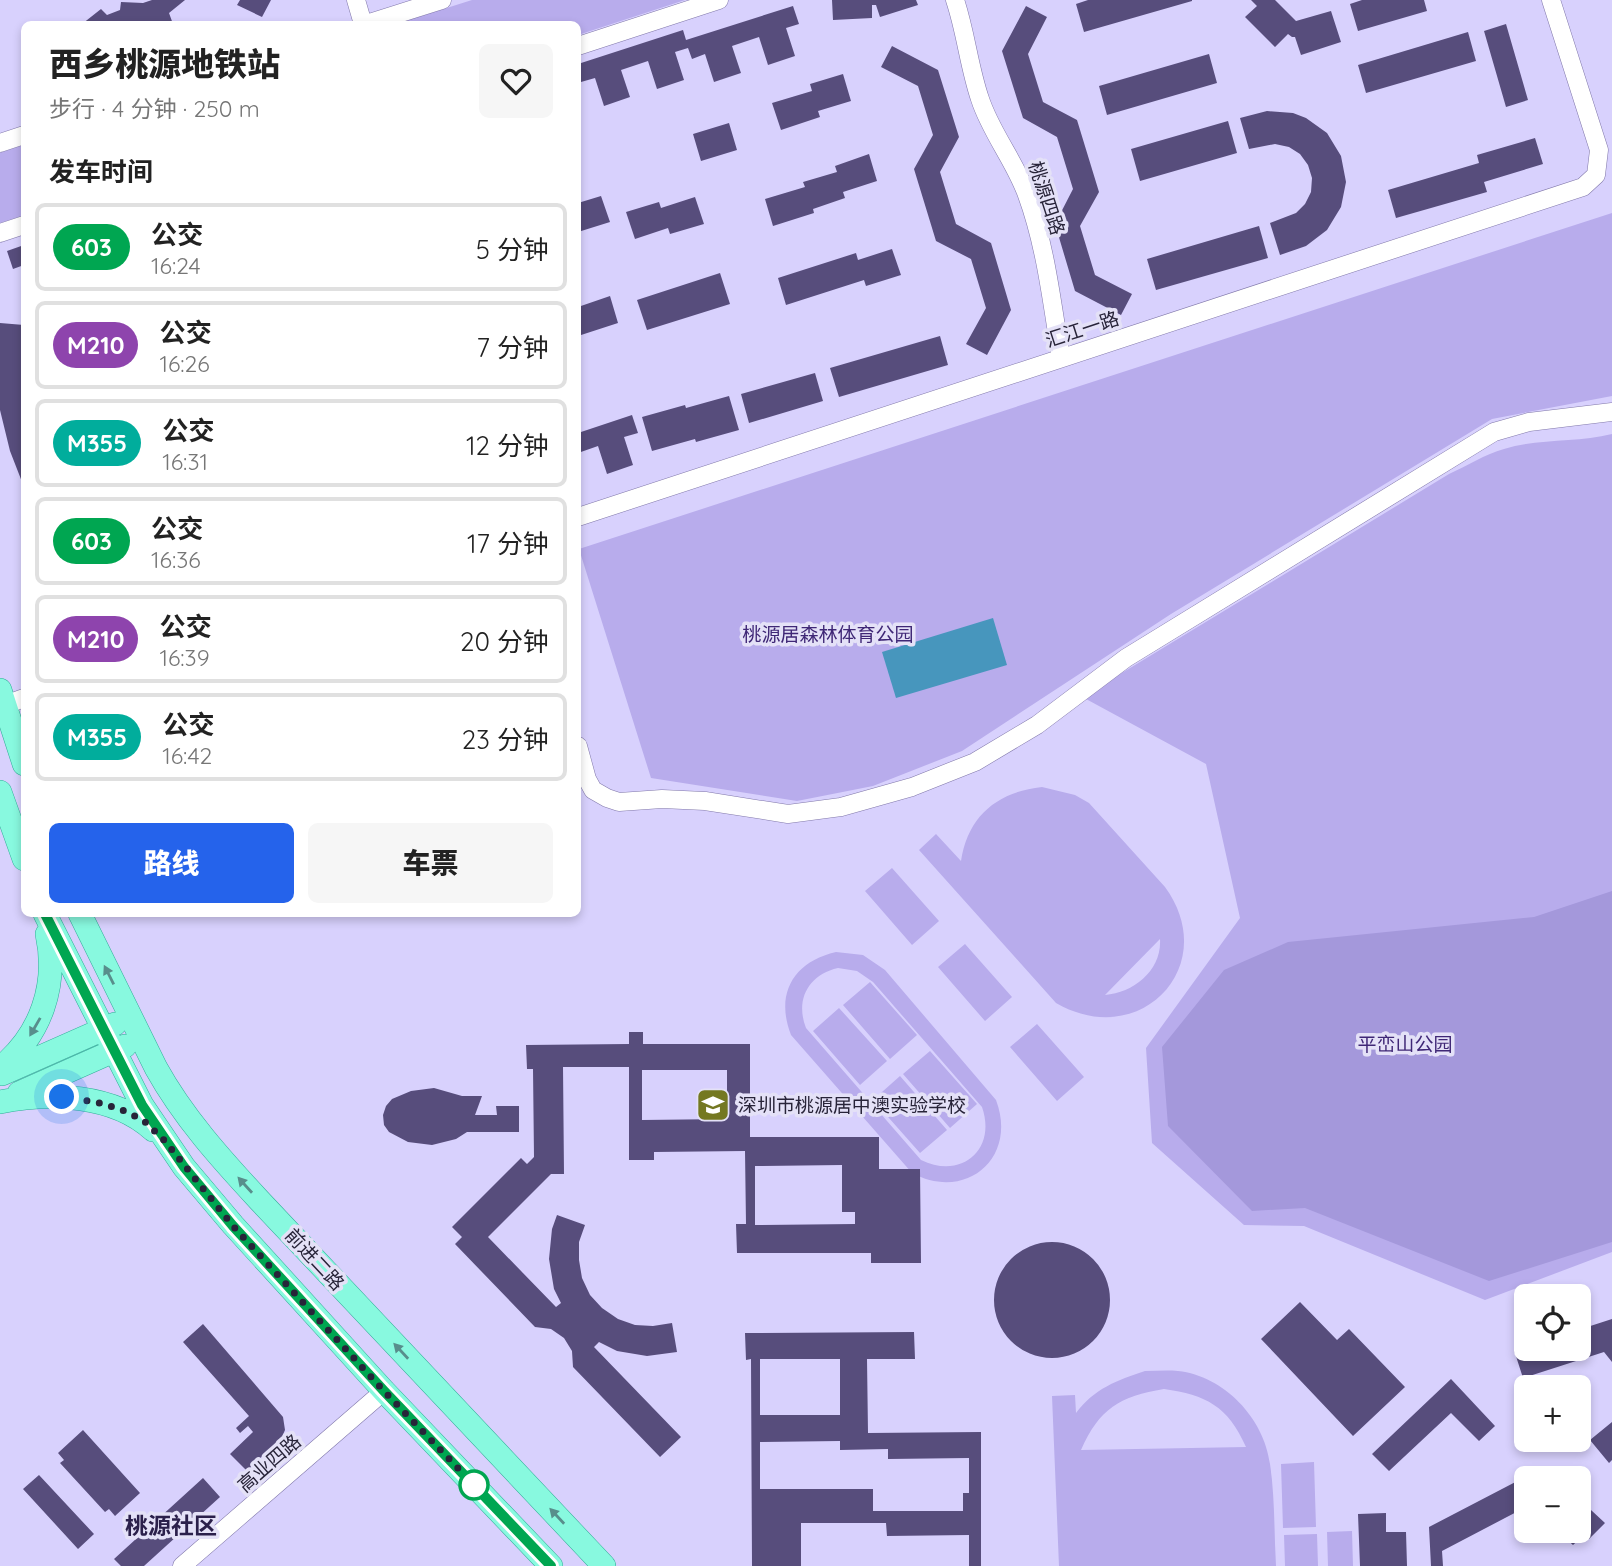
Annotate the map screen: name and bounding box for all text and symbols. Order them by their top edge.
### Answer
text: 西乡桃源地铁站 [49,43,280,84]
button: heart [479,44,553,118]
text: 步行 · 4 分钟 · 250 m [49,94,260,123]
text: 发车时间 [49,155,153,188]
street label: 桃源四路 [1024,158,1070,238]
text: 公交 [151,218,203,251]
text: 603 [71,232,112,262]
text: 5 分钟 [476,233,549,266]
text: 16:24 [151,251,201,280]
street label: 汇江一路 [1042,306,1122,352]
text: 公交 [159,316,211,349]
text: M210 [67,330,124,360]
text: 7 分钟 [477,331,549,364]
text: 16:26 [159,349,210,378]
text: 公交 [162,414,214,447]
text: M355 [67,428,127,458]
text: 12 分钟 [466,429,549,462]
text: 16:31 [162,447,208,476]
text: 公交 [151,512,203,545]
text: 603 [71,526,112,556]
text: 17 分钟 [467,527,549,560]
text: 16:36 [151,545,201,574]
text: 公交 [159,610,211,643]
park label: 桃源居森林体育公园 [742,622,914,646]
text: M210 [67,624,124,654]
text: 20 分钟 [460,625,549,658]
text: 16:39 [159,643,209,672]
text: 公交 [162,708,214,741]
text: M355 [67,722,127,752]
text: 23 分钟 [462,723,549,756]
text: 16:42 [162,741,212,770]
button: 路线 [49,823,294,903]
button: 车票 [308,823,553,903]
one-way arrow [104,965,115,985]
one-way arrow [29,1018,41,1037]
park label: 平峦山公园 [1357,1032,1453,1056]
your location [44,1079,79,1114]
school or university icon: 深圳市桃源居中澳实验学校 [694,1086,732,1124]
place label: 深圳市桃源居中澳实验学校 [738,1093,966,1117]
one-way arrow [238,1177,254,1194]
street label: 前进二路 [280,1223,350,1295]
map controls [1514,1284,1591,1543]
button: locate [1514,1284,1591,1361]
one-way arrow [394,1343,410,1360]
button: + [1514,1375,1591,1452]
street label: 高业四路 [232,1429,306,1497]
button: − [1514,1466,1591,1543]
unlabelled marker [459,1470,489,1500]
one-way arrow [550,1508,566,1525]
district label: 桃源社区 [125,1511,217,1540]

